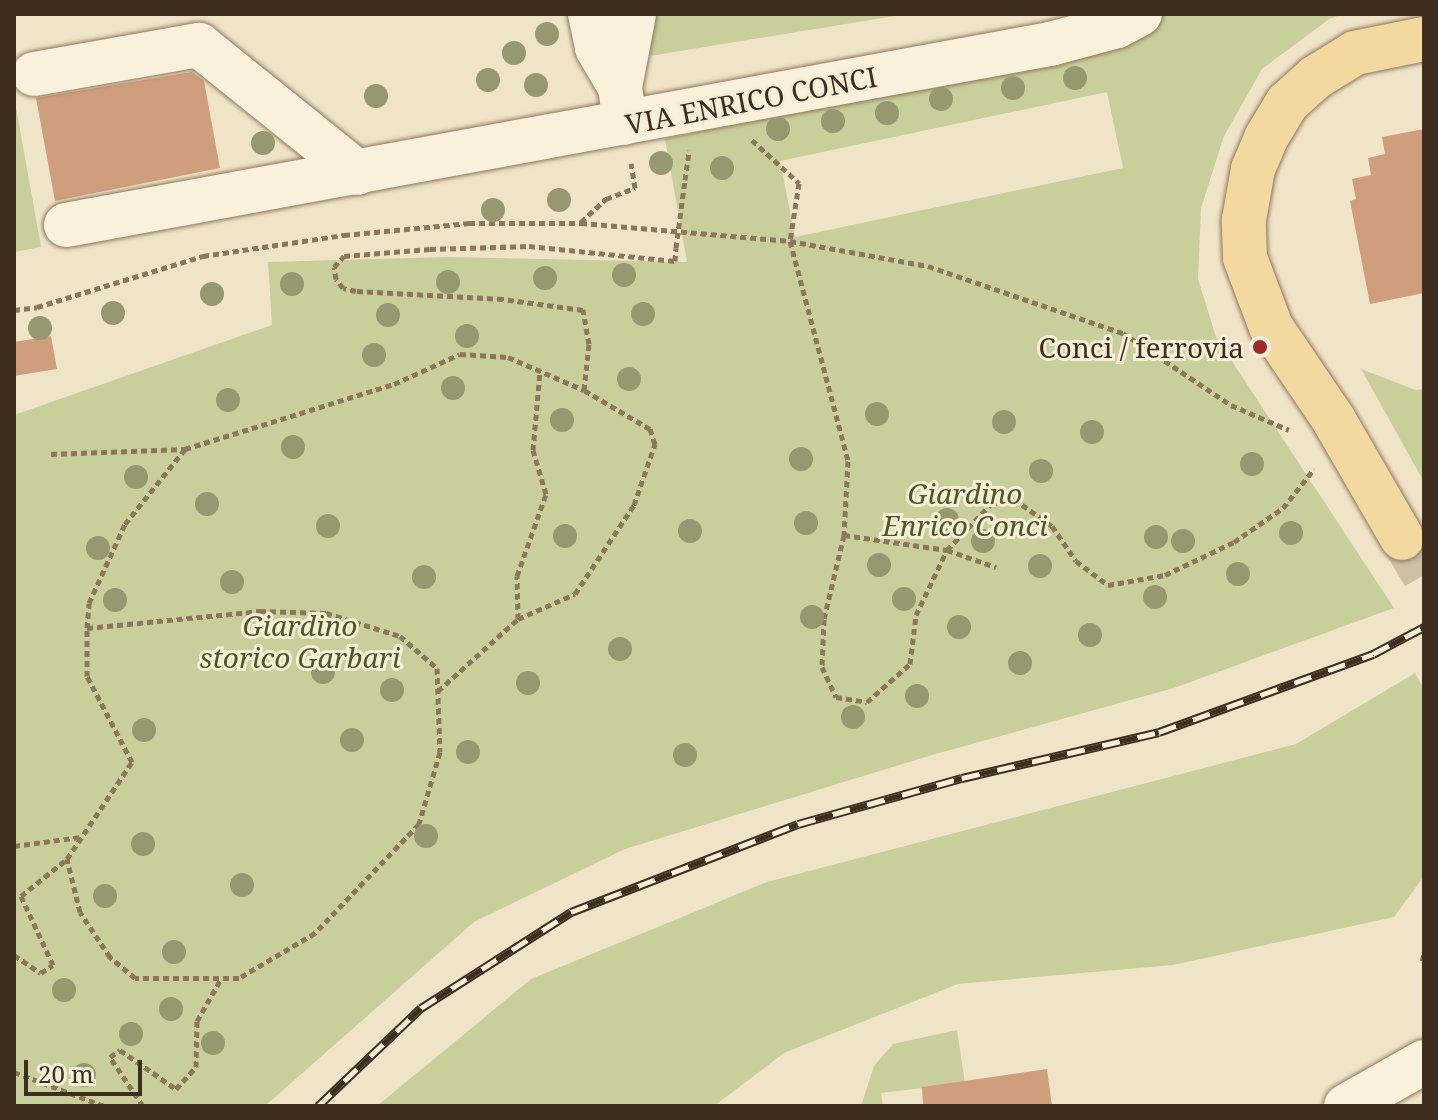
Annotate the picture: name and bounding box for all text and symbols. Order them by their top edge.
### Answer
street label: VIA ENRICO CONCI [622,59,880,141]
place label: Conci / ferrovia [1038,330,1244,364]
marker: Conci / ferrovia [1251,338,1269,356]
park label: Giardino Enrico Conci [882,476,1048,542]
park label: Giardino storico Garbari [200,608,400,674]
scale bar [28,1044,146,1094]
text: 20 m [38,1057,94,1090]

